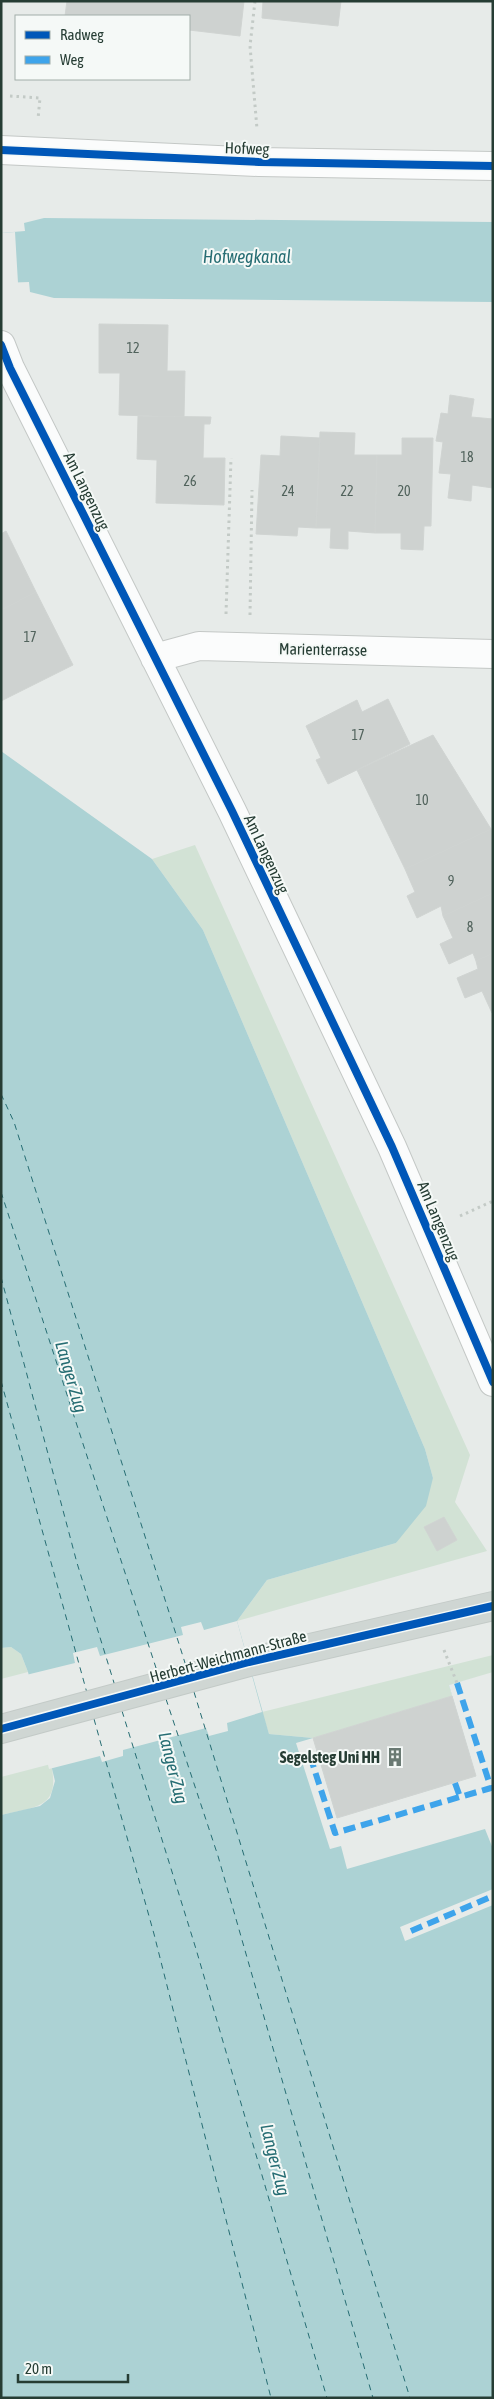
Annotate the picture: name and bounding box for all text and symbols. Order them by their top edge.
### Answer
legend [15,15,190,80]
text: Radweg [60,26,104,43]
text: Weg [60,51,84,68]
street label: Hofweg [224,138,270,159]
water label: Hofwegkanal [203,246,291,267]
house number: 12 [126,340,140,356]
street label: Am Langenzug [59,449,114,534]
house number: 18 [460,449,474,465]
house number: 26 [183,473,197,489]
house number: 24 [281,483,295,499]
house number: 22 [340,483,354,499]
house number: 20 [397,483,411,499]
house number: 17 [23,629,37,645]
street label: Marienterrasse [279,639,367,659]
house number: 17 [351,727,365,743]
house number: 10 [415,792,429,808]
street label: Am Langenzug [240,812,293,897]
house number: 9 [448,873,454,889]
house number: 8 [467,919,474,935]
street label: Am Langenzug [413,1178,464,1264]
water label: Langer Zug [51,1339,92,1415]
street label: Herbert-Weichmann-Straße [148,1626,308,1686]
water label: Langer Zug [154,1730,193,1806]
building icon: Segelsteg Uni HH [384,1746,406,1768]
place label: Segelsteg Uni HH [280,1748,380,1766]
water label: Langer Zug [256,2122,295,2198]
scale bar [18,2352,128,2384]
text: 20 m [25,2360,52,2377]

